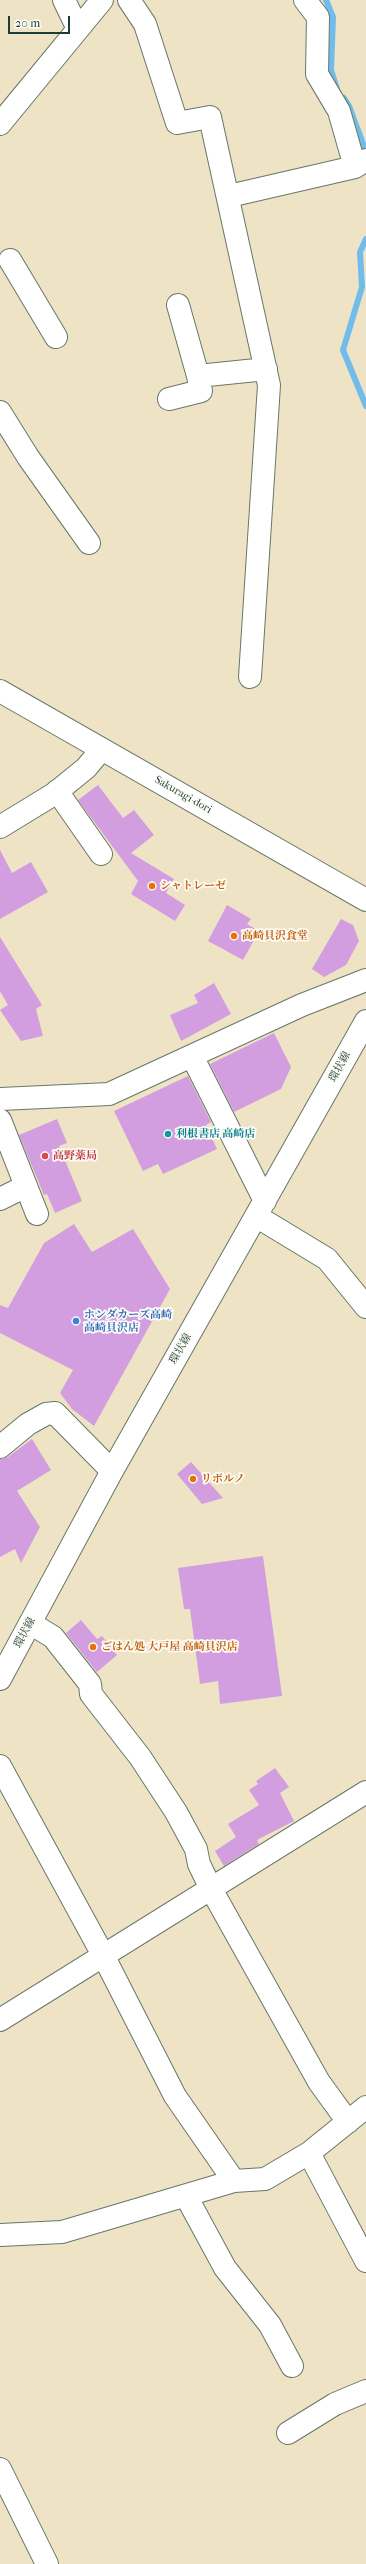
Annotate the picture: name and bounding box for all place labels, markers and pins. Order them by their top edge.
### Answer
place label: シャトレーゼ [160,879,226,893]
marker: シャトレーゼ [147,881,157,891]
place label: 高崎貝沢食堂 [242,929,308,943]
marker: 高崎貝沢食堂 [229,931,239,941]
place label: 利根書店 高崎店 [176,1127,255,1141]
marker: 利根書店 高崎店 [163,1129,173,1139]
place label: 高野薬局 [53,1149,97,1163]
marker: 高野薬局 [40,1151,50,1161]
place label: ホンダカーズ高崎 高崎貝沢店 [84,1308,172,1334]
marker: ホンダカーズ高崎 高崎貝沢店 [71,1316,81,1326]
place label: リボルノ [201,1472,245,1486]
marker: リボルノ [188,1474,198,1484]
place label: ごはん処 大戸屋 高崎貝沢店 [101,1640,238,1654]
marker: ごはん処 大戸屋 高崎貝沢店 [88,1642,98,1652]

